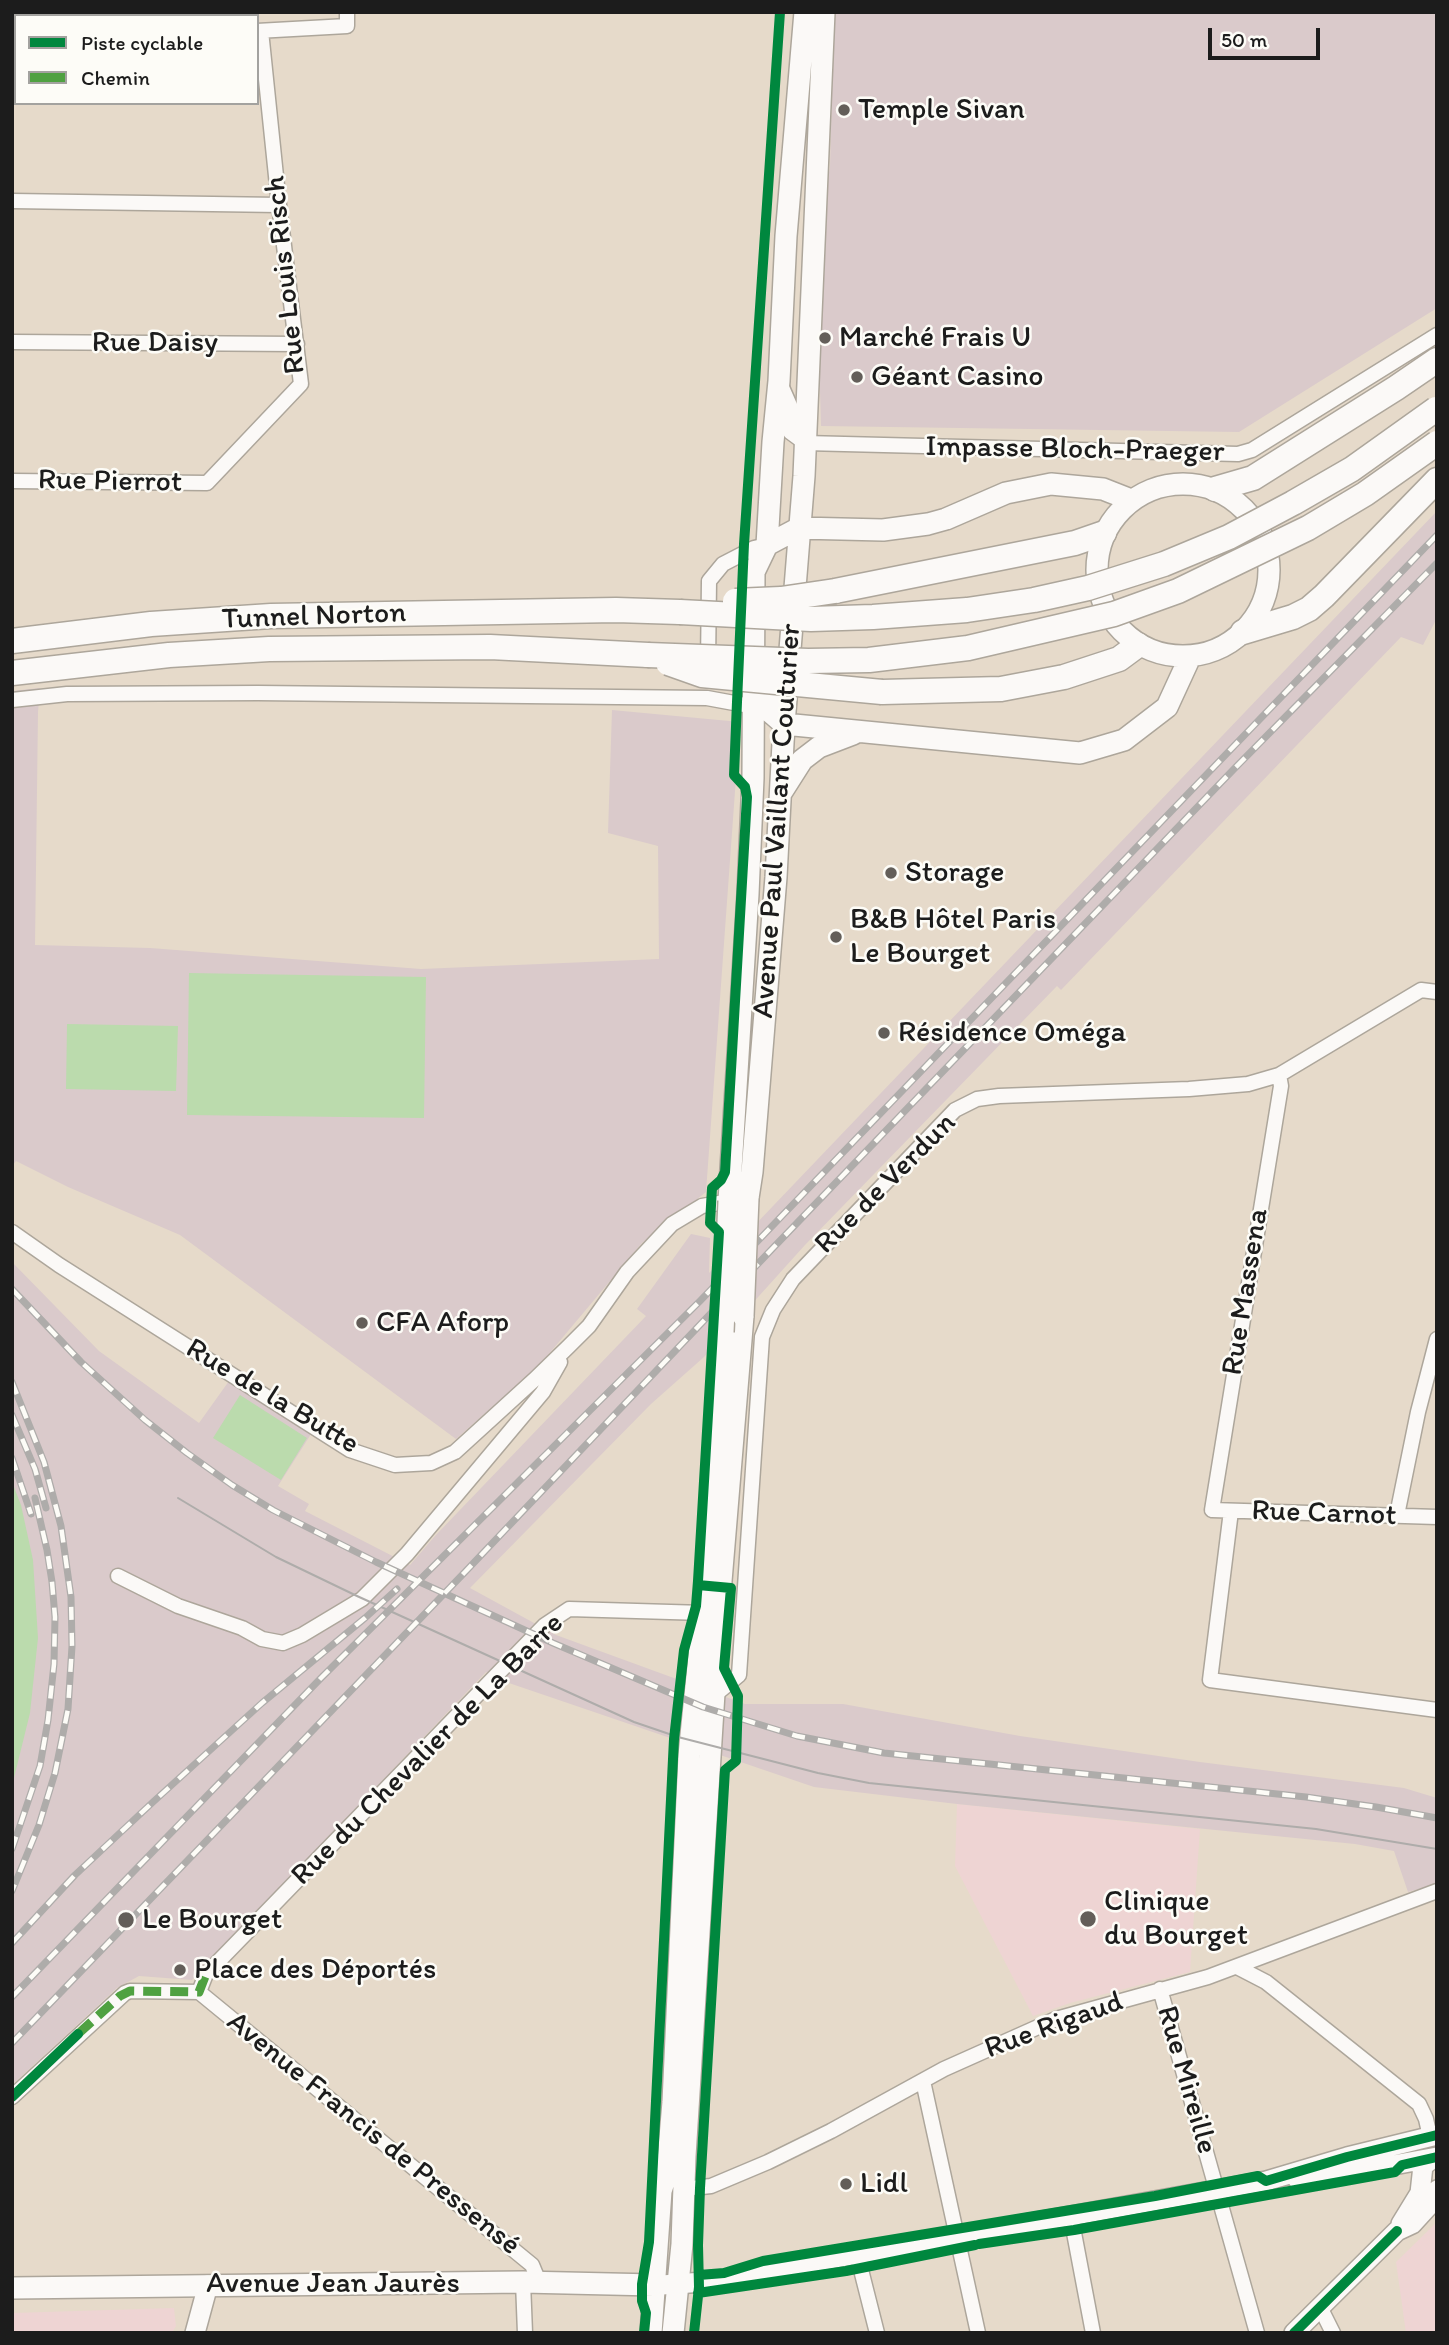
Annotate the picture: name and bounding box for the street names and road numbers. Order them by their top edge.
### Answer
street label: Rue Louis Risch [258,174,314,376]
street label: Rue Daisy [92,325,218,361]
street label: Impasse Bloch-Praeger [925,429,1225,471]
street label: Rue Pierrot [37,463,183,501]
street label: Tunnel Norton [221,596,407,638]
street label: Avenue Paul Vaillant Couturier [746,622,810,1020]
street label: Rue de Verdun [808,1106,964,1262]
street label: Rue Massena [1215,1206,1277,1378]
street label: Rue de la Butte [179,1331,365,1463]
street label: Rue Carnot [1251,1493,1397,1535]
street label: Rue du Chevalier de La Barre [284,1606,572,1894]
street label: Rue Rigaud [980,1984,1128,2068]
street label: Rue Mireille [1148,2002,1224,2158]
street label: Avenue Francis de Pressensé [219,2004,527,2264]
street label: Avenue Jean Jaurès [206,2266,460,2302]

